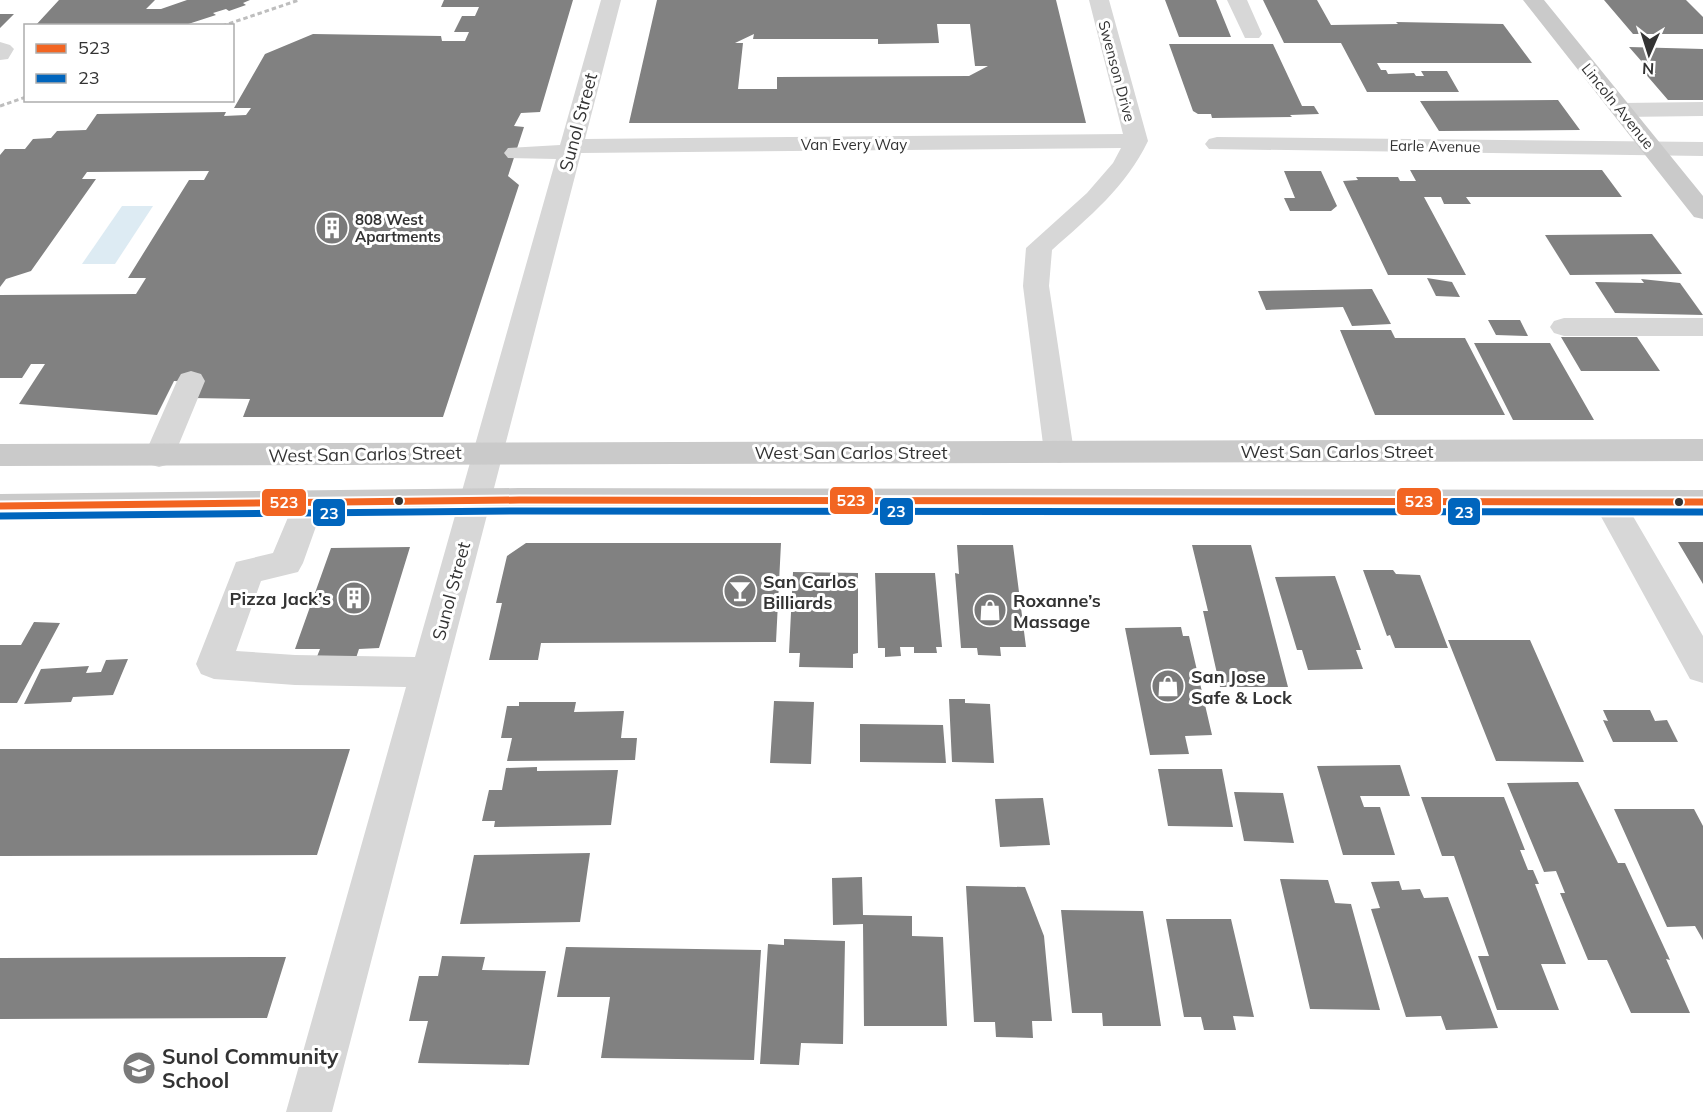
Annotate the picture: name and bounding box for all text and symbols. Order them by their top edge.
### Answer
street label: Swenson Drive [1094,18,1140,124]
legend [24,24,234,102]
north arrow [1619,24,1679,84]
text: 523 [78,36,110,59]
street label: Lincoln Avenue [1578,59,1658,153]
text: N [1642,59,1655,79]
text: 23 [78,66,100,89]
street label: Sunol Street [554,70,602,174]
street label: Van Every Way [801,135,907,154]
street label: Earle Avenue [1389,136,1481,156]
building icon: 808 West Apartments [314,210,350,246]
place label: 808 West Apartments [355,210,441,246]
street label: West San Carlos Street [1240,440,1434,463]
street label: West San Carlos Street [268,441,462,467]
street label: West San Carlos Street [754,441,948,464]
line badge: 523 [829,486,874,515]
line badge: 523 [1396,487,1442,516]
line badge: 523 [261,488,307,517]
text: 523 [837,490,865,510]
text: 523 [1405,491,1433,511]
text: 523 [270,492,298,512]
unlabelled marker [393,495,405,507]
unlabelled marker [1673,496,1685,508]
line badge: 23 [879,497,914,526]
line badge: 23 [1447,497,1481,526]
line badge: 23 [312,498,346,527]
text: 23 [886,501,906,521]
text: 23 [1454,502,1474,522]
text: 23 [319,503,339,523]
street label: Sunol Street [427,539,475,643]
place label: San Carlos Billiards [763,570,856,614]
bar icon: San Carlos Billiards [722,573,758,609]
building icon: Pizza Jack’s [336,580,372,616]
place label: Pizza Jack’s [230,587,331,610]
place label: Roxanne’s Massage [1013,589,1101,633]
shop icon: Roxanne’s Massage [972,592,1008,628]
place label: San Jose Safe & Lock [1191,665,1293,709]
shop icon: San Jose Safe & Lock [1150,668,1186,704]
place label: Sunol Community School [162,1043,339,1093]
school or university icon: Sunol Community School [121,1050,157,1086]

